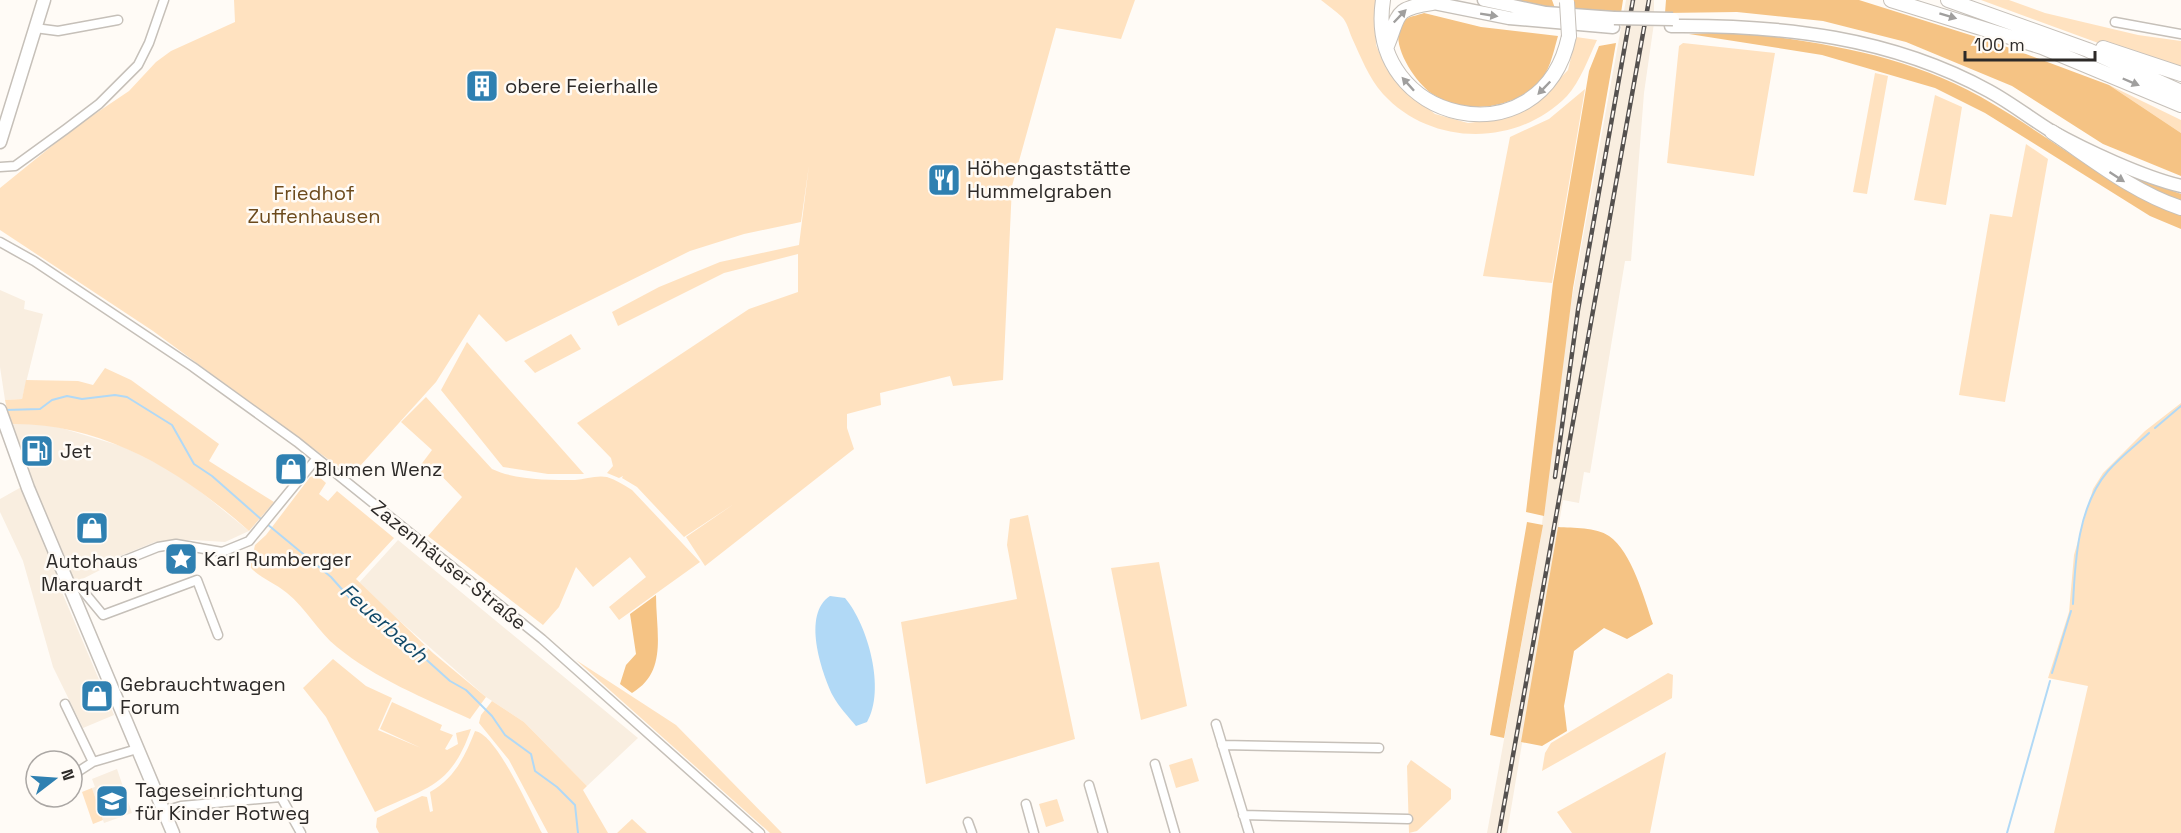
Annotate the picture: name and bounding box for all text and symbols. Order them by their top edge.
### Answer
one-way arrow [1393,9,1407,24]
one-way arrow [1480,10,1499,19]
one-way arrow [1939,12,1957,21]
scale bar [1965,24,2096,62]
text: 100 m [1974,33,2025,56]
building icon: obere Feierhalle [464,68,500,104]
place label: obere Feierhalle [505,73,658,99]
one-way arrow [1402,77,1415,92]
one-way arrow [2122,78,2140,87]
one-way arrow [1537,80,1551,94]
place label: Höhengaststätte Hummelgraben [967,155,1131,204]
restaurant icon: Höhengaststätte Hummelgraben [926,162,962,198]
one-way arrow [2109,171,2125,183]
park label: Friedhof Zuffenhausen [248,180,380,229]
fuel station icon: Jet [19,433,55,469]
place label: Jet [60,438,92,464]
shop icon: Blumen Wenz [273,451,309,487]
place label: Blumen Wenz [314,456,442,482]
street label: Zazenhäuser Straße [366,494,532,636]
shop icon: Autohaus Marquardt [74,510,110,546]
place icon: Karl Rumberger [163,541,199,577]
place label: Karl Rumberger [204,546,351,572]
place label: Autohaus Marquardt [41,548,143,597]
water label: Feuerbach [335,577,435,669]
place label: Gebrauchtwagen Forum [120,671,286,720]
shop icon: Gebrauchtwagen Forum [79,678,115,714]
north arrow [24,749,84,809]
text: N [56,767,79,783]
place label: Tageseinrichtung für Kinder Rotweg [135,777,310,826]
school or university icon: Tageseinrichtung für Kinder Rotweg [94,783,130,819]

